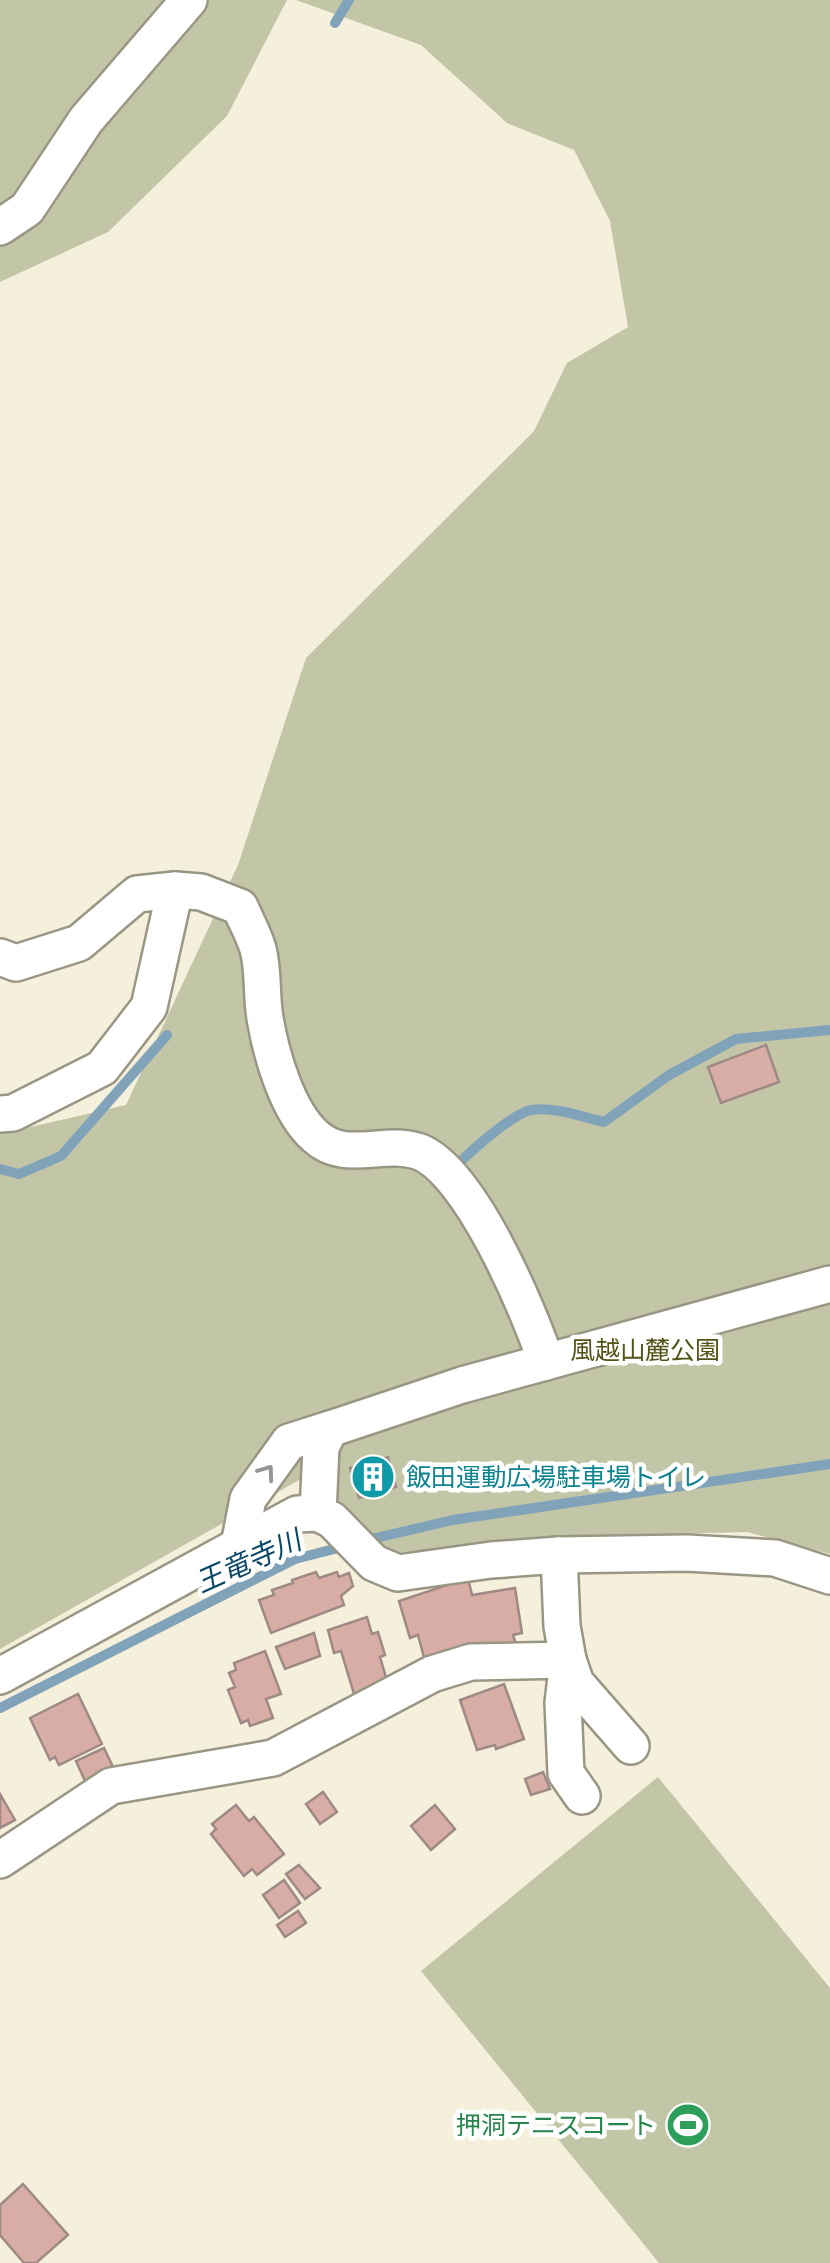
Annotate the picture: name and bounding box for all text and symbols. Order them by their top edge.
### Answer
park label: 風越山麓公園 [570,1335,720,1365]
building icon: 飯田運動広場駐車場トイレ [350,1454,396,1500]
place label: 飯田運動広場駐車場トイレ [406,1462,706,1492]
one-way arrow [255,1465,273,1484]
water label: 王竜寺川 [190,1521,309,1599]
sports icon: 押洞テニスコート [665,2102,711,2148]
place label: 押洞テニスコート [456,2110,656,2140]

